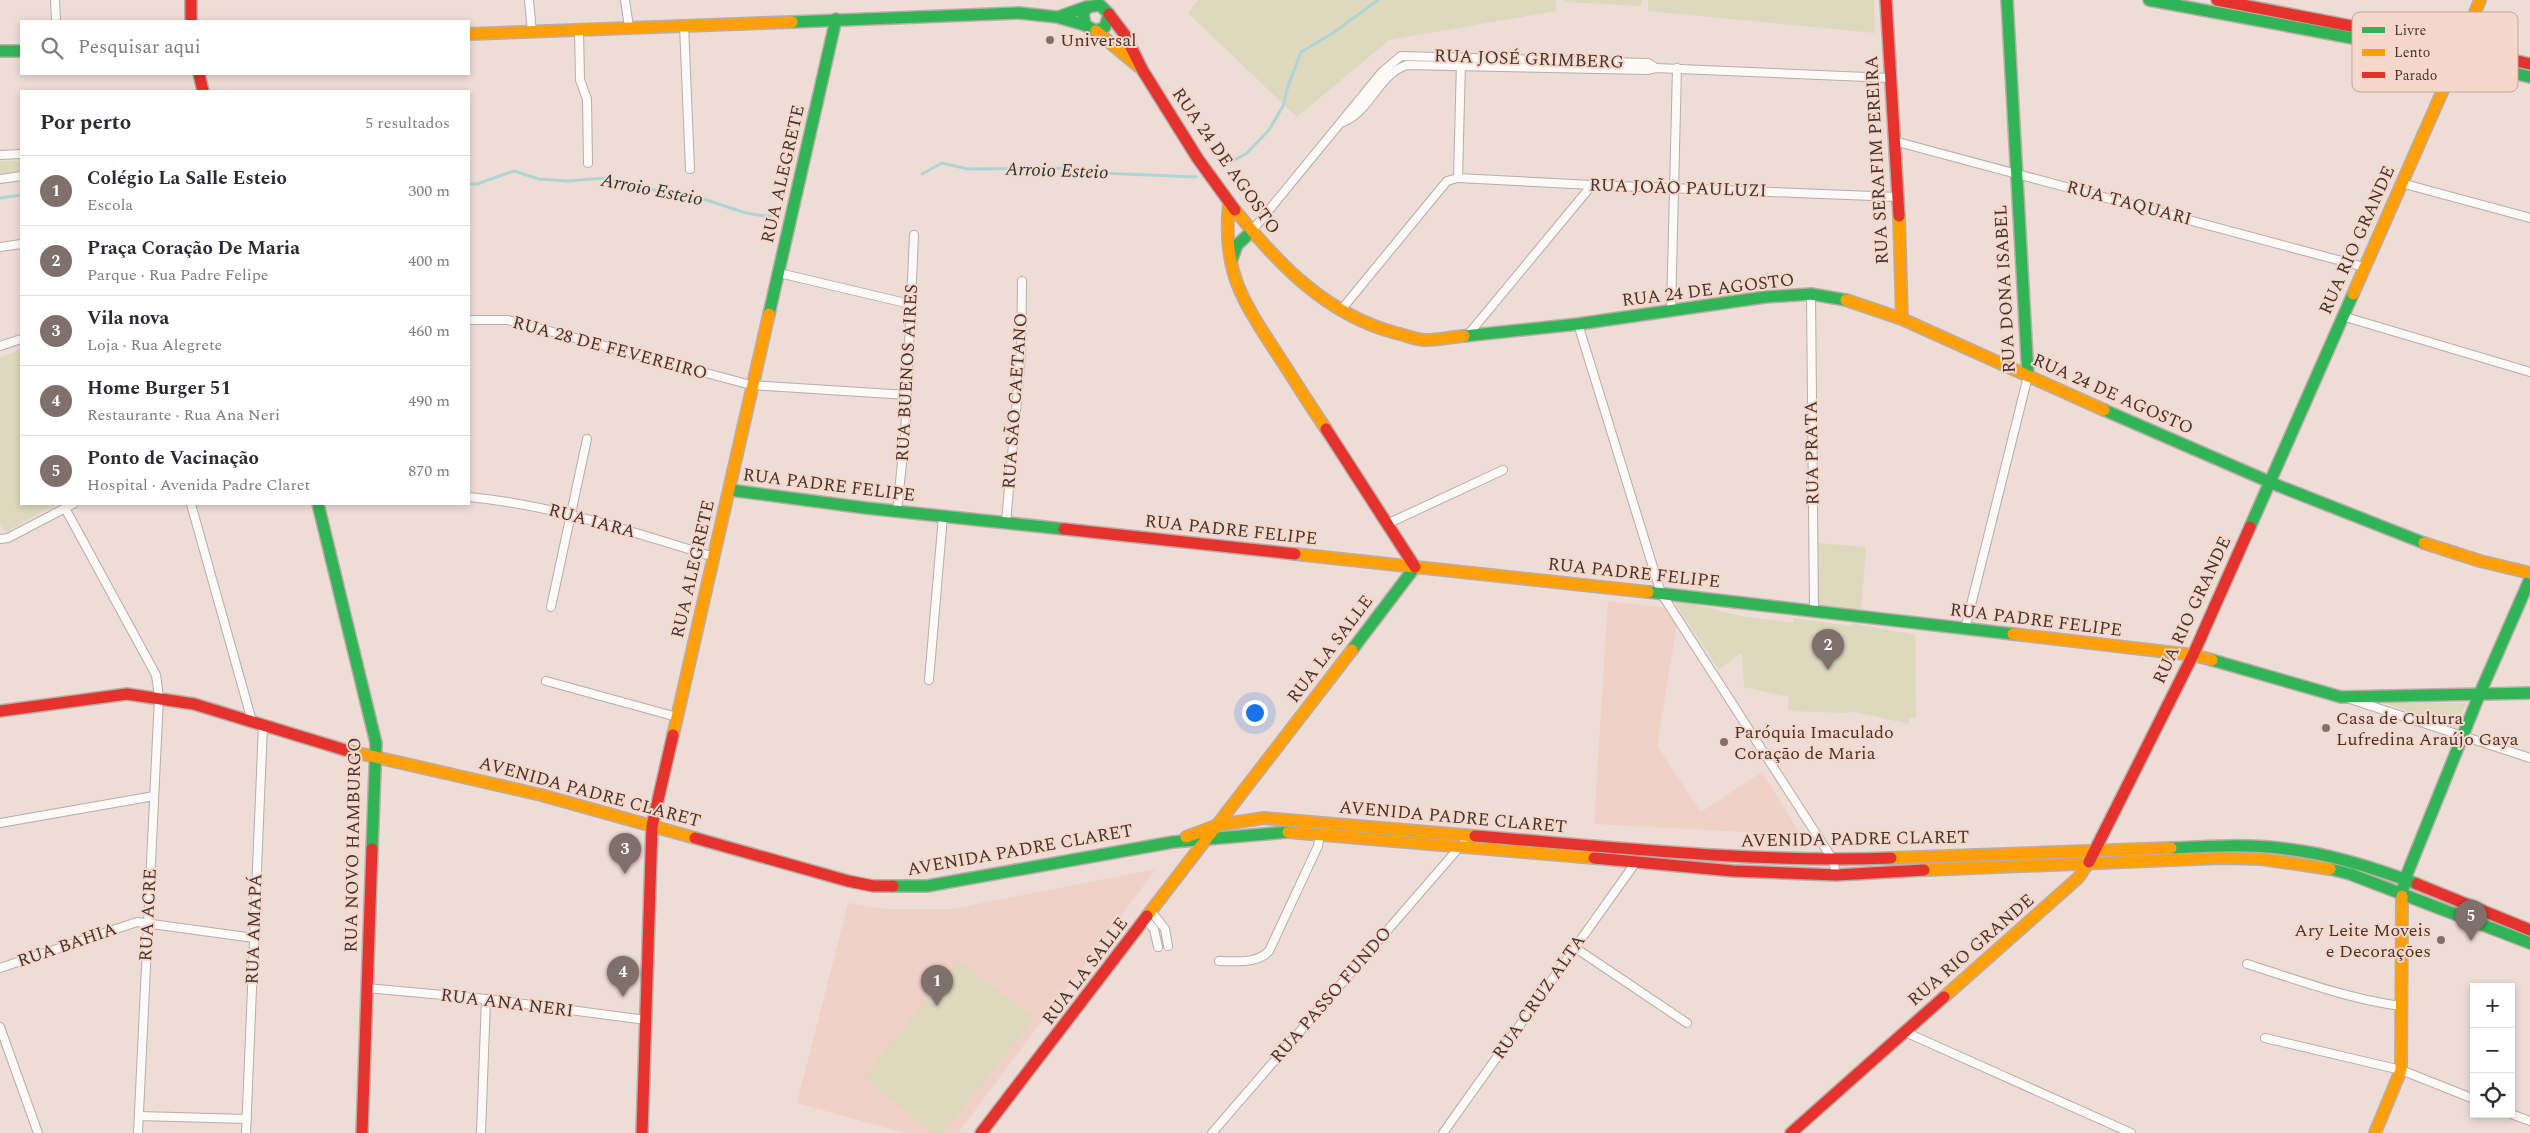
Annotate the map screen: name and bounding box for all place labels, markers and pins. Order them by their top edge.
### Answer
place label: Universal [1060,27,1137,54]
marker: Universal [1044,34,1056,46]
pin: 2 [1812,629,1844,670]
place label: Casa de Cultura Lufredina Araújo Gaya [2336,705,2519,753]
place label: Paróquia Imaculado Coração de Maria [1734,719,1894,767]
marker: Casa de Cultura Lufredina Araújo Gaya [2320,722,2332,734]
marker: Paróquia Imaculado Coração de Maria [1718,736,1730,748]
pin: 3 [609,833,641,874]
pin: 5 [2455,900,2487,941]
place label: Ary Leite Moveis e Decorações [2294,917,2431,965]
marker: Ary Leite Moveis e Decorações [2435,934,2447,946]
pin: 4 [607,956,639,997]
pin: 1 [921,965,953,1006]

